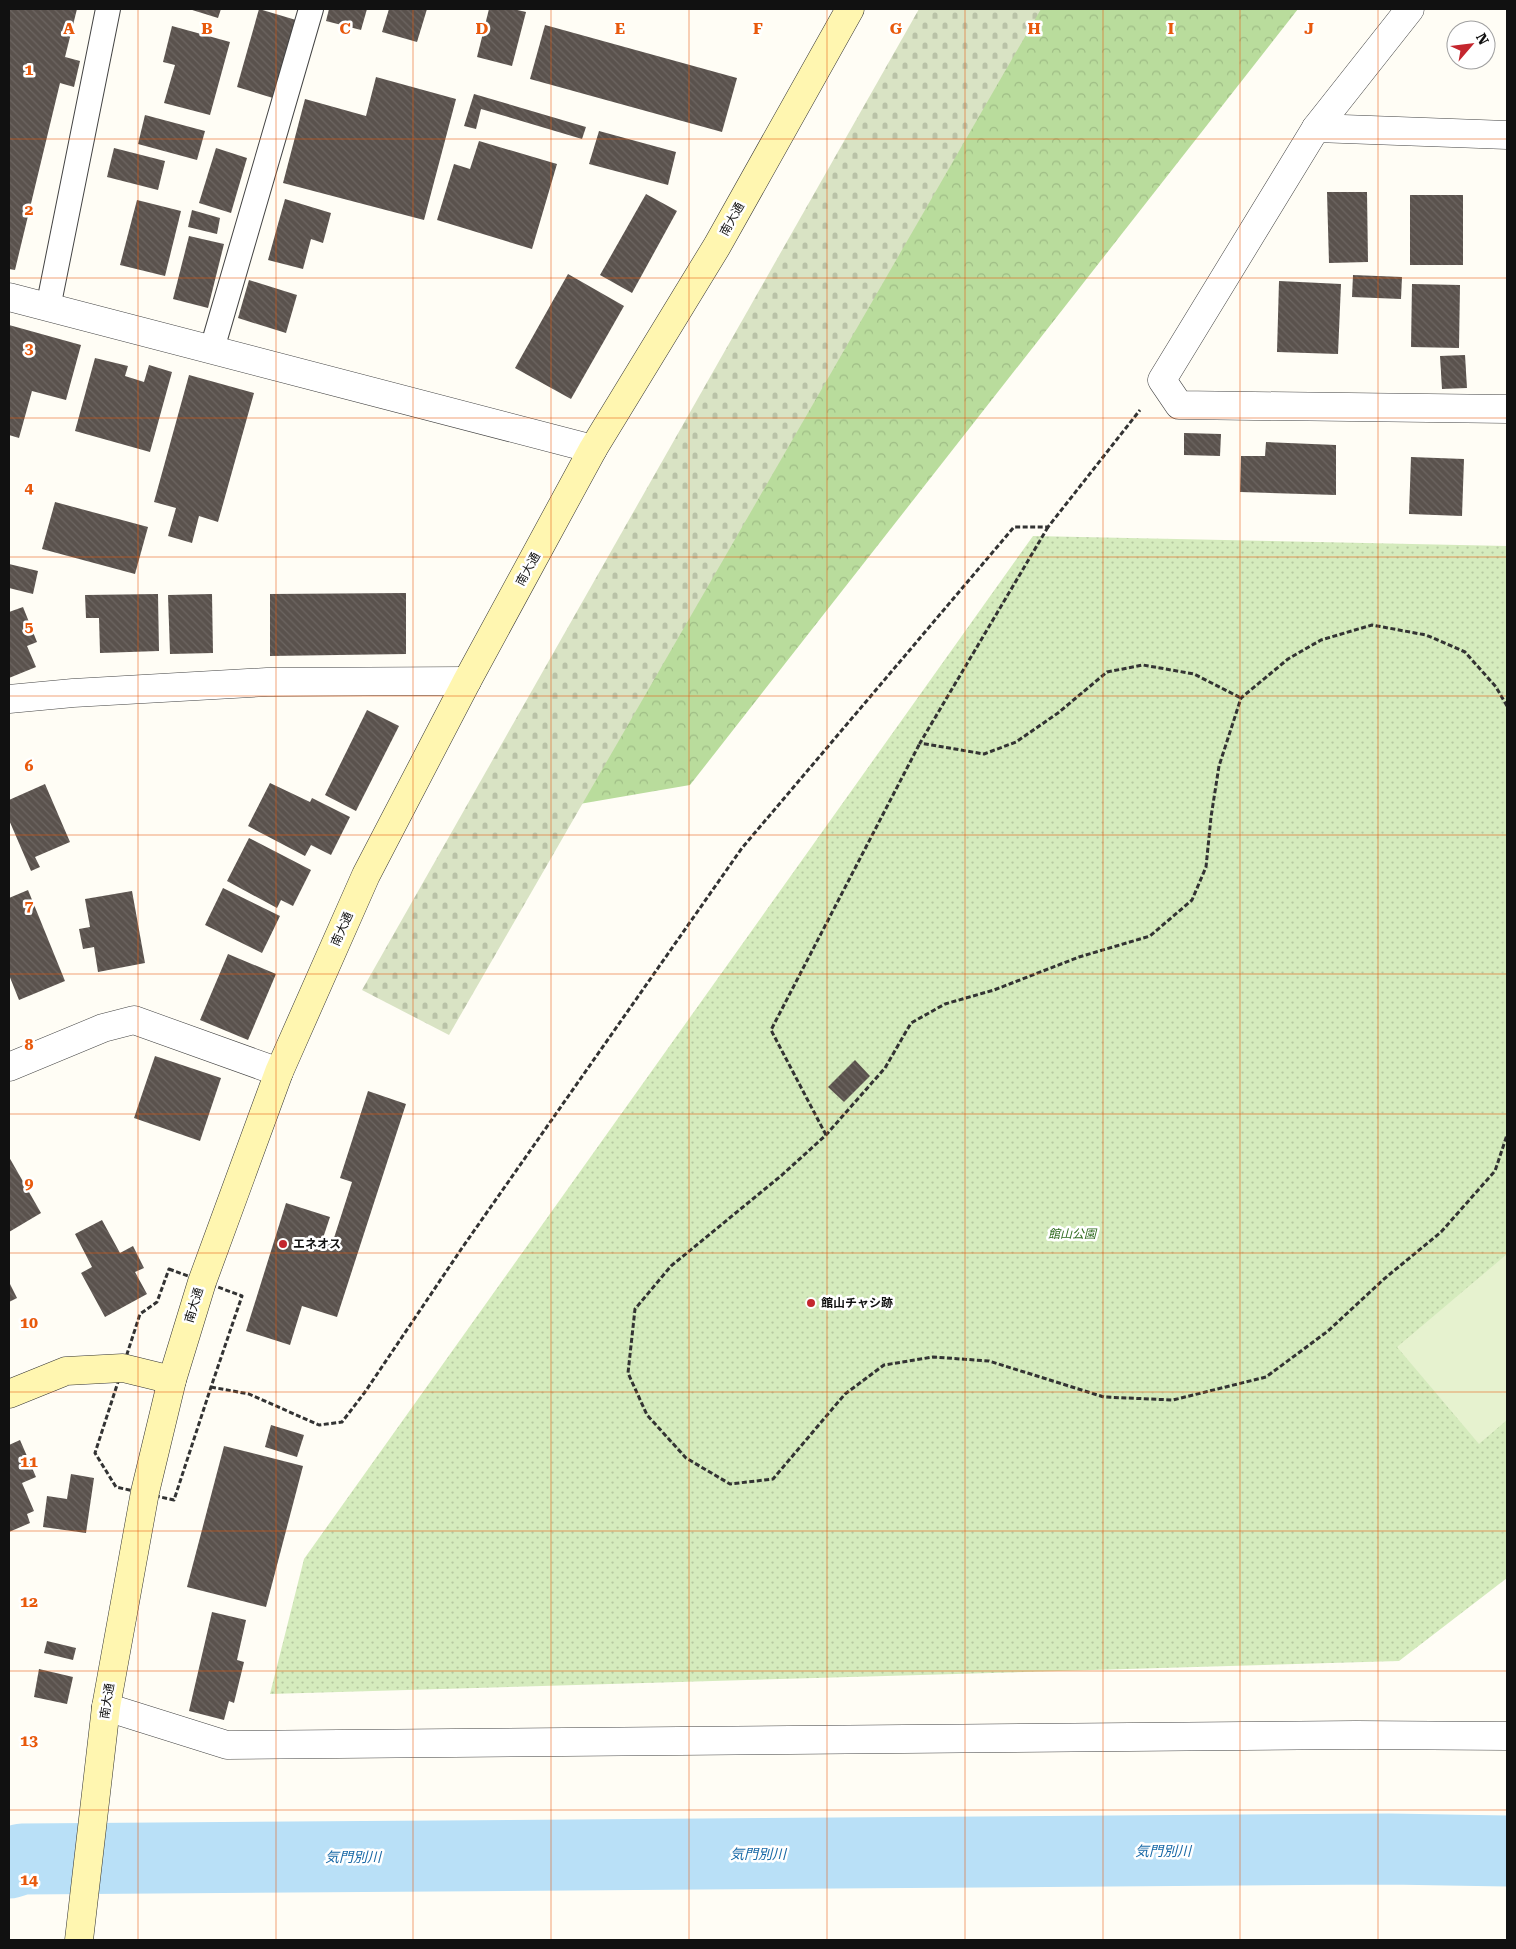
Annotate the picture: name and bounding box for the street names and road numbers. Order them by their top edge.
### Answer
street label: 南大通 [717,200,747,238]
street label: 南大通 [513,550,543,588]
street label: 南大通 [328,910,356,948]
street label: 南大通 [182,1286,206,1324]
street label: 南大通 [97,1682,117,1720]

